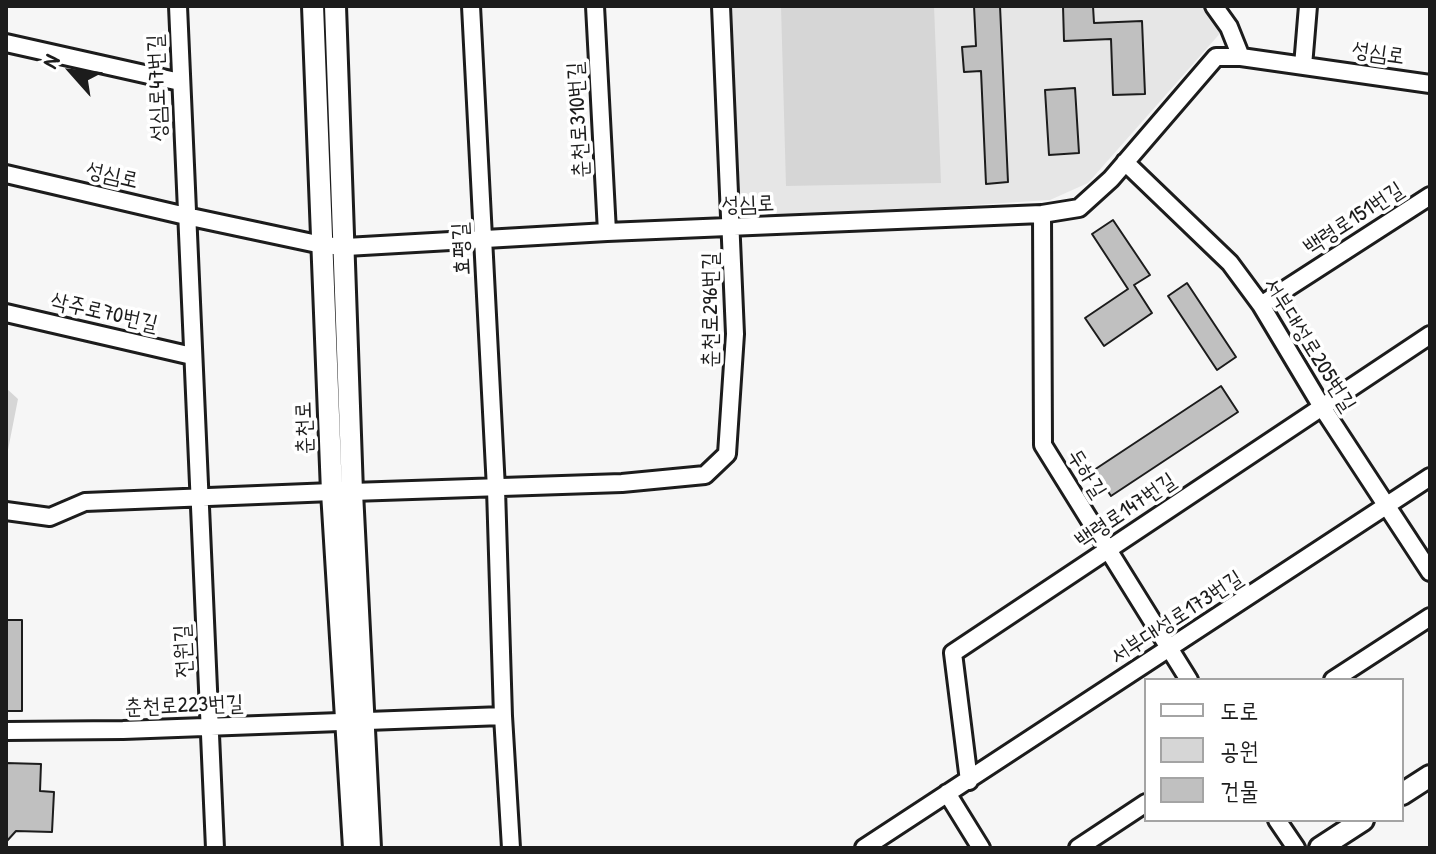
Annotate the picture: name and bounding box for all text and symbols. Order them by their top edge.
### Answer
north arrow [32,32,112,112]
street label: 성심로47번길 [143,34,173,142]
street label: 성심로 [1350,37,1406,71]
text: N [35,49,67,73]
street label: 춘천로310번길 [563,61,595,179]
street label: 성심로 [83,157,141,195]
street label: 백령로151번길 [1299,177,1409,261]
street label: 성심로 [721,191,775,219]
street label: 효평길 [447,222,477,276]
street label: 춘천로296번길 [698,252,724,368]
street label: 서부대성로205번길 [1257,273,1361,417]
street label: 삭주로70번길 [48,288,160,338]
street label: 춘천로 [291,401,319,455]
street label: 두하길 [1061,444,1111,504]
street label: 백령로147번길 [1071,468,1181,554]
street label: 서부대성로173번길 [1106,565,1248,671]
street label: 전원길 [169,624,199,678]
legend [1144,678,1404,822]
street label: 춘천로223번길 [124,691,244,721]
text: 도로 [1220,694,1259,726]
text: 공원 [1220,734,1259,766]
text: 건물 [1220,774,1259,806]

